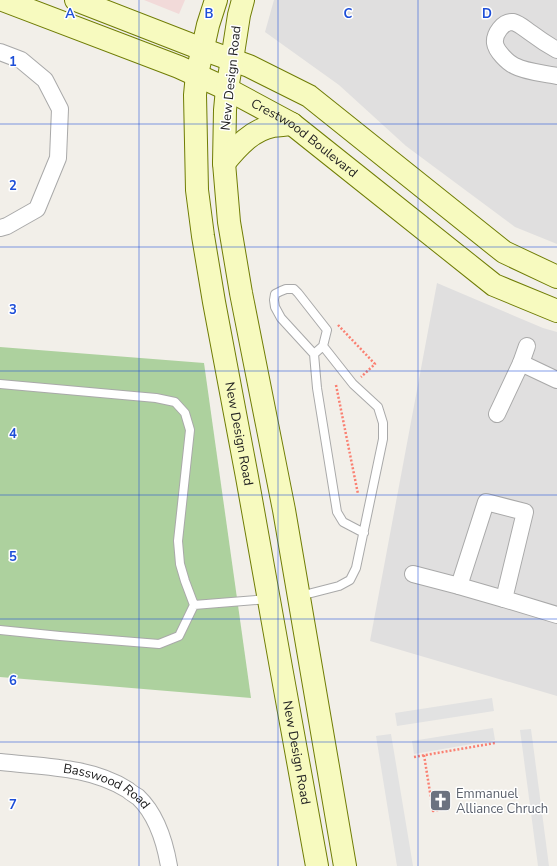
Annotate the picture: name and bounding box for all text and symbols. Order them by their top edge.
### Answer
text: A [65,5,75,23]
text: B [205,5,214,23]
text: C [344,5,353,23]
text: D [482,5,492,23]
street label: New Design Road [217,25,245,131]
text: 1 [9,53,17,71]
street label: Crestwood Boulevard [248,95,361,182]
text: 2 [9,177,17,195]
text: 3 [9,301,17,319]
street label: New Design Road [220,380,257,487]
text: 4 [9,425,17,443]
text: 5 [9,548,17,566]
text: 6 [9,672,17,690]
street label: New Design Road [278,699,315,806]
street label: Basswood Road [62,760,154,813]
place label: Emmanuel Alliance Chruch [456,785,548,818]
church icon: Emmanuel Alliance Chruch [427,788,453,814]
text: 7 [9,796,17,814]

